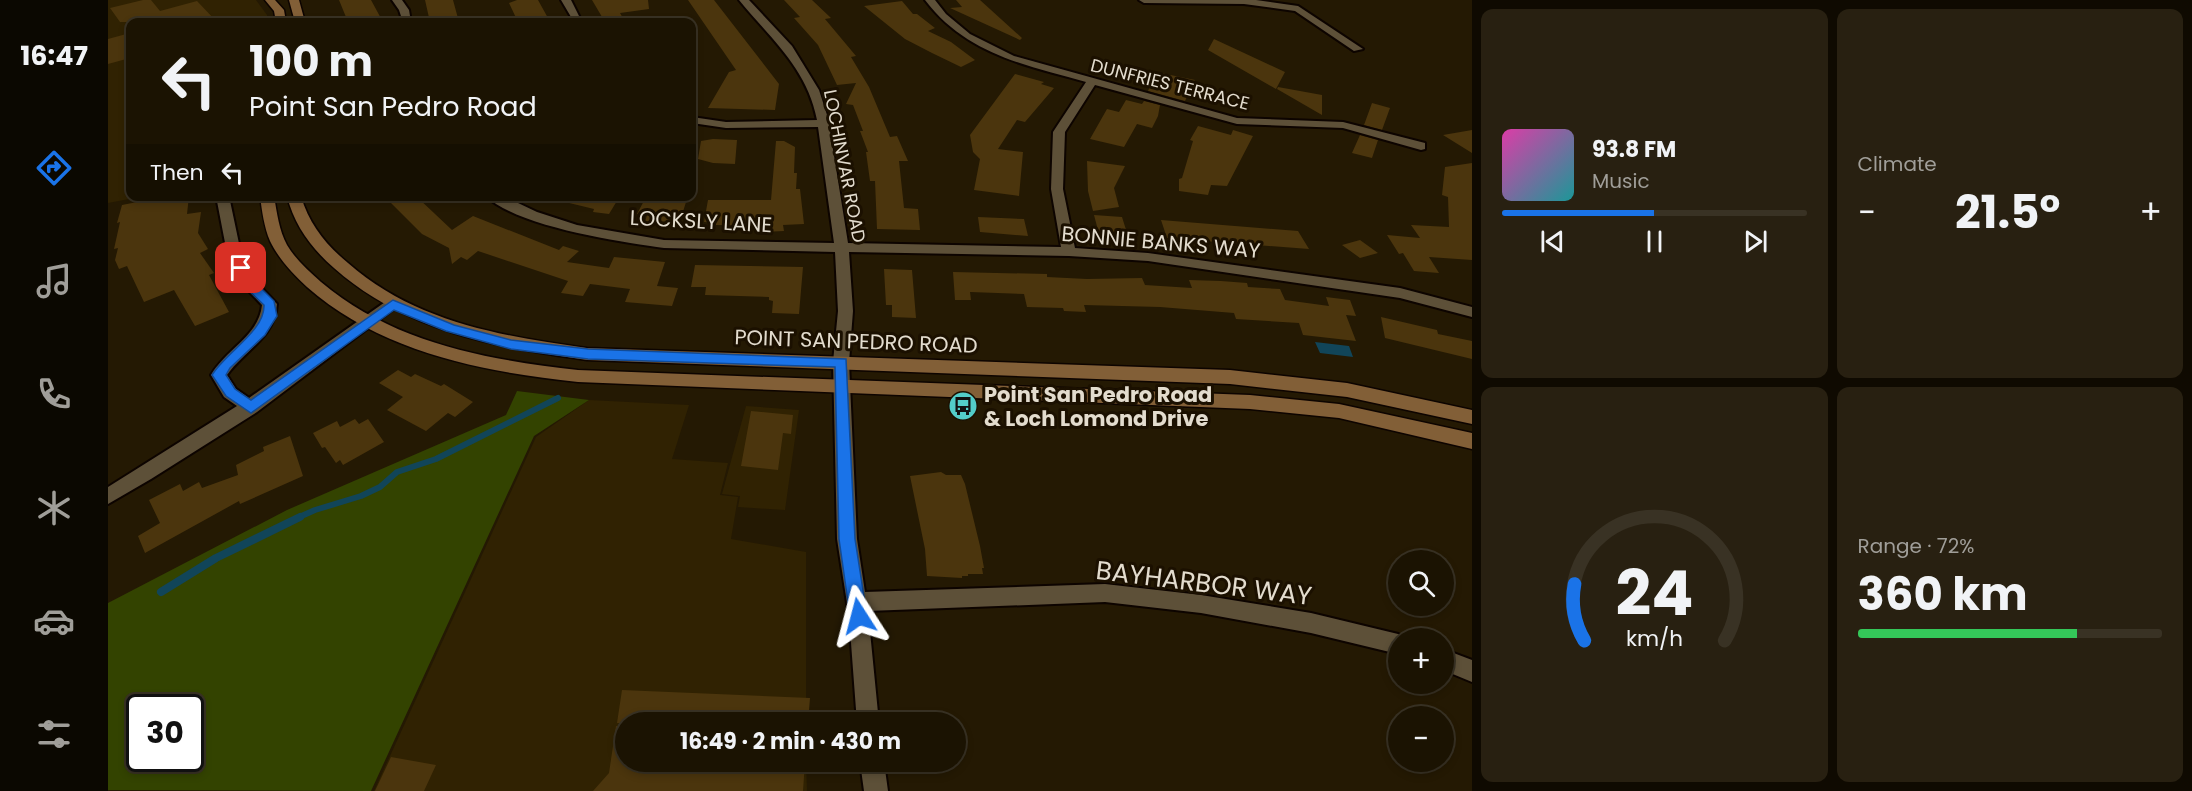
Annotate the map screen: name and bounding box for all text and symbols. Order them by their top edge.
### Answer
text: 100 m [249,32,373,91]
text: 16:47 [20,37,88,74]
icon: left [150,42,228,120]
street label: DUNFRIES TERRACE [1088,52,1252,116]
street label: LOCHINVAR ROAD [818,87,872,245]
text: Point San Pedro Road [249,88,537,125]
text: 93.8 FM [1592,134,1676,165]
icon: directions [33,147,75,189]
text: Climate [1858,150,1937,178]
icon: left [216,156,249,189]
text: Then [150,157,204,188]
text: Music [1592,167,1650,195]
text: 21.5° [1955,181,2060,244]
text: − [1858,189,1876,236]
text: + [2139,189,2162,236]
street label: LOCKSLY LANE [629,203,773,239]
street label: BONNIE BANKS WAY [1060,219,1262,265]
icon: previous [1536,225,1569,258]
icon: pause [1638,225,1671,258]
icon: next [1739,225,1772,258]
pin [215,242,266,293]
icon: arrive [224,251,257,284]
icon: music [33,260,75,302]
street label: POINT SAN PEDRO ROAD [734,322,978,360]
icon: phone [33,373,75,415]
place label: Point San Pedro Road & Loch Lomond Drive [984,380,1212,433]
bus stop icon: Point San Pedro Road & Loch Lomond Drive [947,390,979,422]
icon: climate [33,487,75,529]
text: Range · 72% [1858,532,1974,560]
text: 24 [1615,549,1693,637]
map controls [1388,550,1454,772]
button: search [1388,550,1454,616]
street label: BAYHARBOR WAY [1094,552,1314,614]
text: 360 km [1858,563,2028,626]
position arrow [827,584,891,648]
icon: car [33,600,75,642]
text: km/h [1626,624,1683,655]
button: + [1388,628,1454,694]
speed limit sign: 30 [126,694,204,772]
button: − [1388,706,1454,772]
icon: filters [33,713,75,755]
text: 16:49 · 2 min · 430 m [680,726,901,757]

